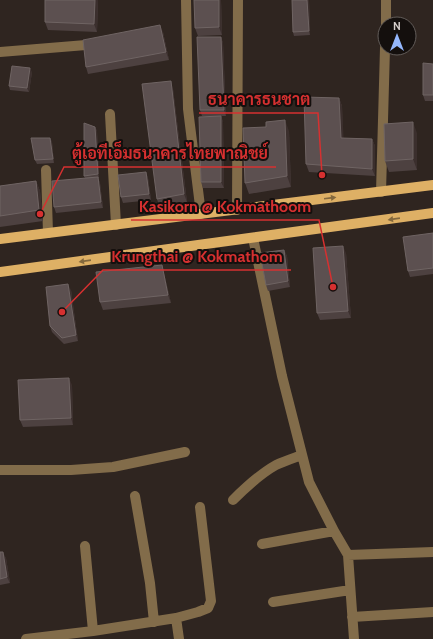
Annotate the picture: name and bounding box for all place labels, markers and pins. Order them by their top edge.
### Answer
callout: ธนาคารธนชาต [199,85,318,113]
callout: ตู้เอทีเอ็มธนาคารไทยพาณิชย์ [64,139,276,167]
callout: Kasikorn @ Kokmathoom [131,192,319,220]
callout: Krungthai @ Kokmathom [103,242,291,270]

